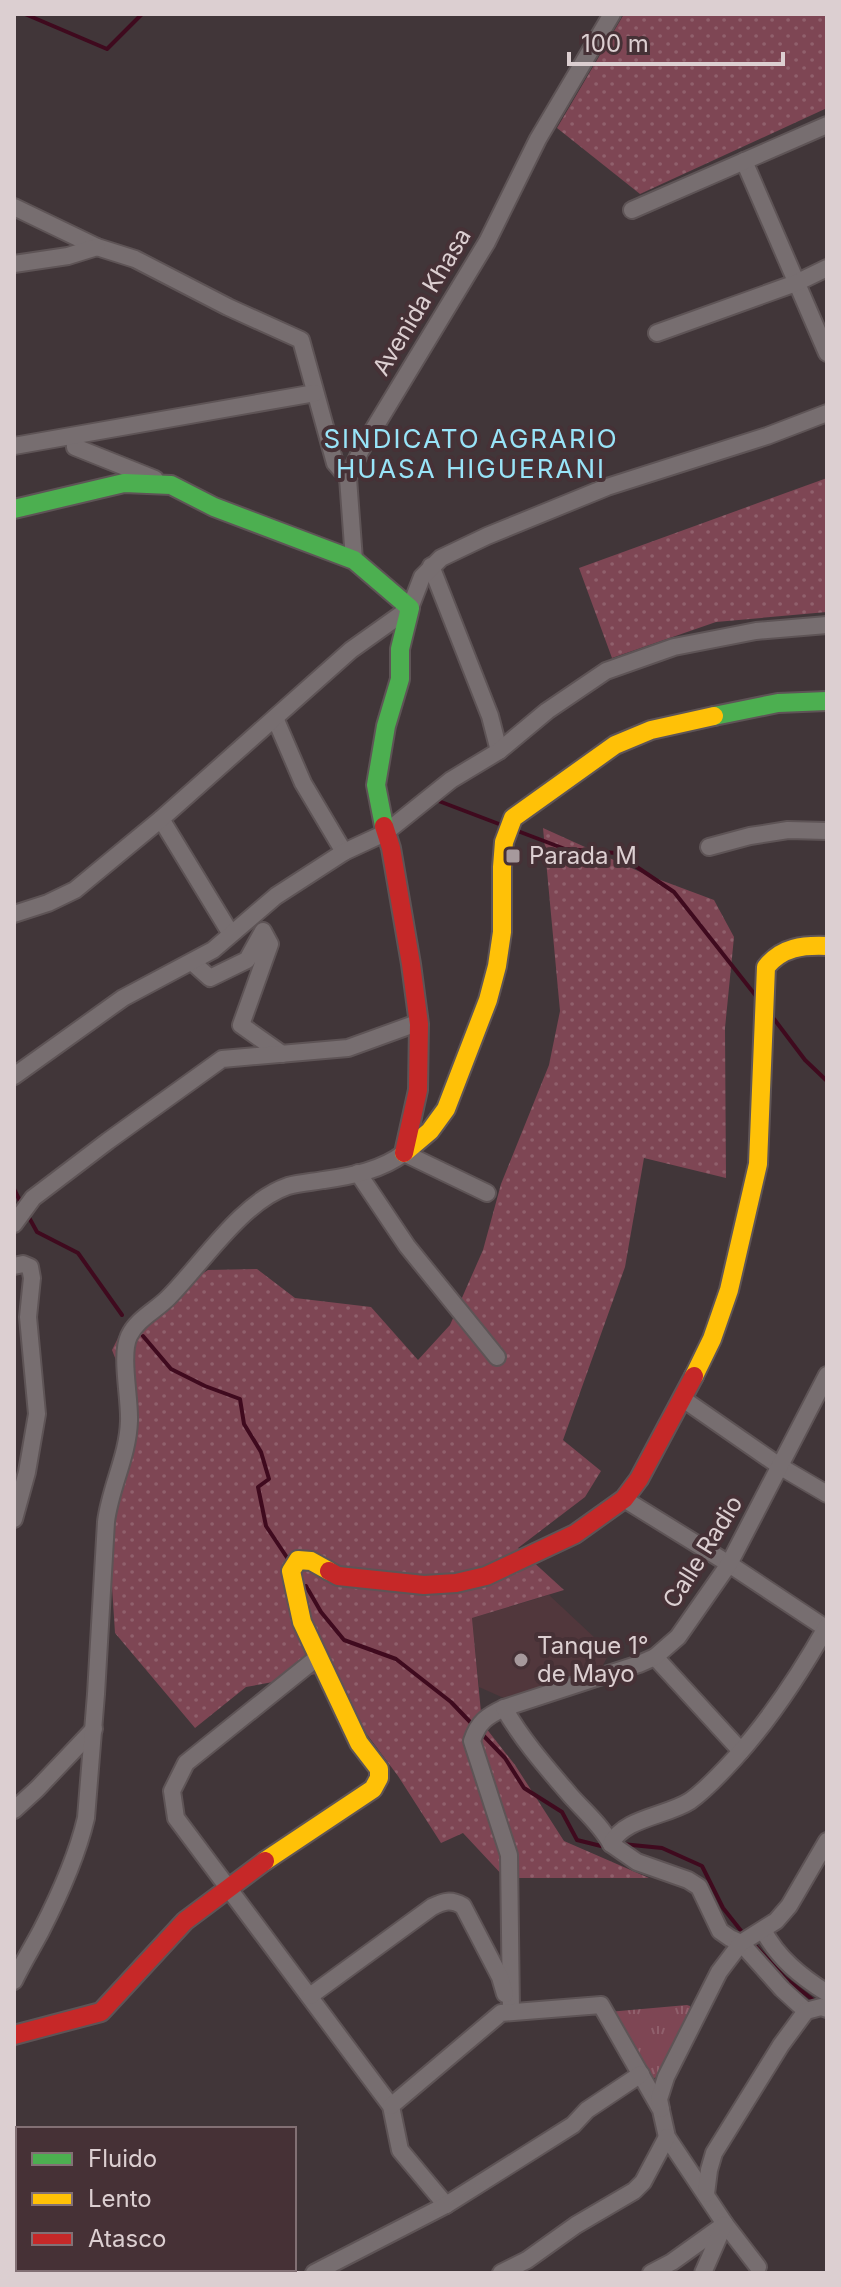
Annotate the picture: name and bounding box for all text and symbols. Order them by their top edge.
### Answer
scale bar [569,16,783,66]
text: 100 m [581,29,649,58]
street label: Avenida Khasa [366,223,477,381]
district label: SINDICATO AGRARIO HUASA HIGUERANI [323,423,619,484]
place label: Parada M [529,841,637,870]
marker: Parada M [504,847,522,865]
street label: Calle Radio [657,1490,749,1613]
place label: Tanque 1° de Mayo [537,1631,649,1688]
marker: Tanque 1° de Mayo [512,1651,530,1669]
legend [16,2127,296,2271]
text: Fluido [88,2144,157,2173]
text: Lento [88,2184,152,2213]
text: Atasco [88,2224,166,2253]

